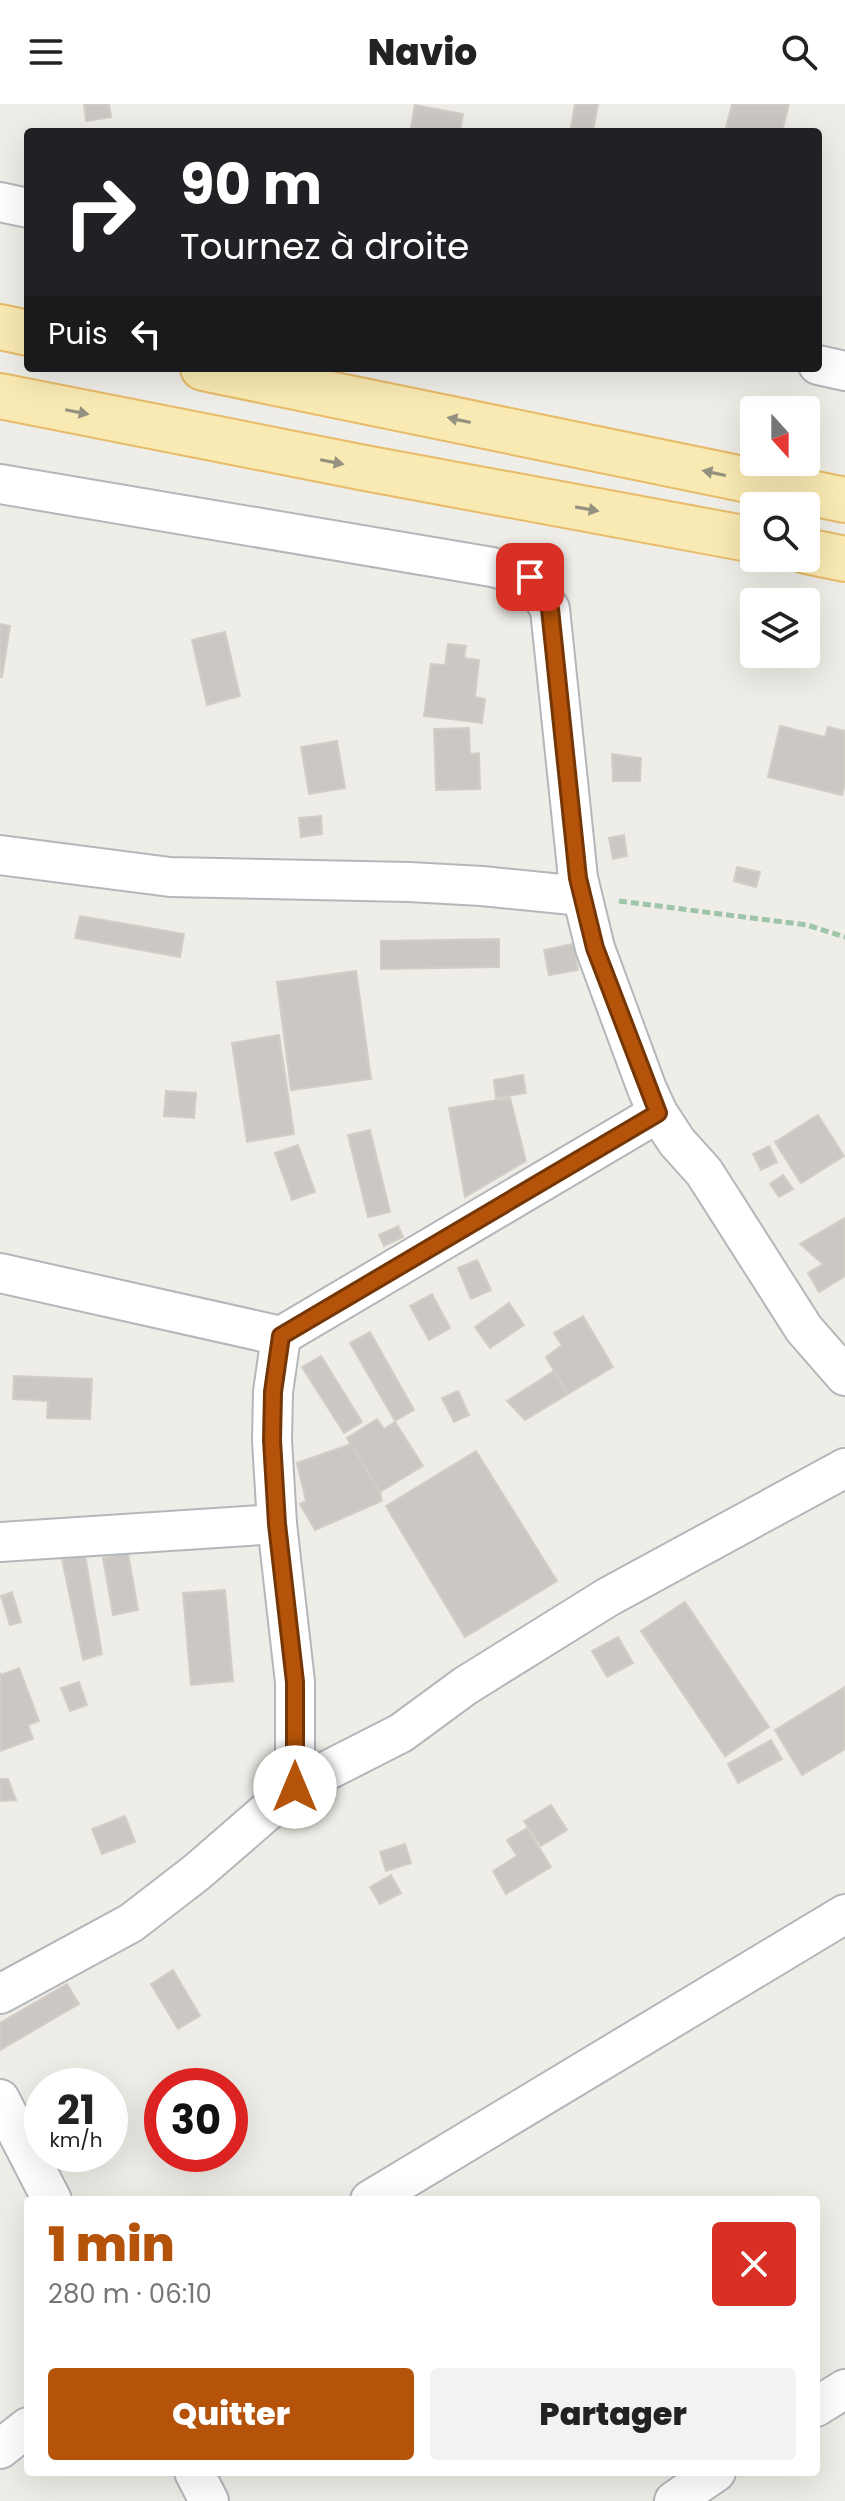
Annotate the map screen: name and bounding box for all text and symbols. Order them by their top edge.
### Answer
text: Navio [368,27,477,78]
icon: menu [24,30,68,74]
icon: search [777,30,821,74]
text: 90 m [180,145,322,224]
icon: right [48,160,152,264]
text: Tournez à droite [180,221,469,272]
text: Puis [48,312,108,355]
icon: left [124,312,168,356]
north arrow [740,396,820,476]
map controls [740,396,820,668]
one-way arrow [64,406,89,418]
one-way arrow [446,413,471,426]
one-way arrow [319,456,344,469]
one-way arrow [701,466,726,479]
button: search [740,492,820,572]
one-way arrow [575,504,600,516]
pin [496,543,564,611]
icon: arrive [508,555,552,599]
button: layers [740,588,820,668]
position arrow [253,1745,337,1829]
speed limit sign: 30 [144,2068,248,2172]
text: 21 [57,2082,95,2138]
text: km/h [49,2126,103,2154]
text: 1 min [48,2211,175,2278]
button: close [712,2222,796,2306]
text: 280 m · 06:10 [48,2276,212,2312]
button: Quitter [48,2368,414,2460]
button: Partager [430,2368,796,2460]

